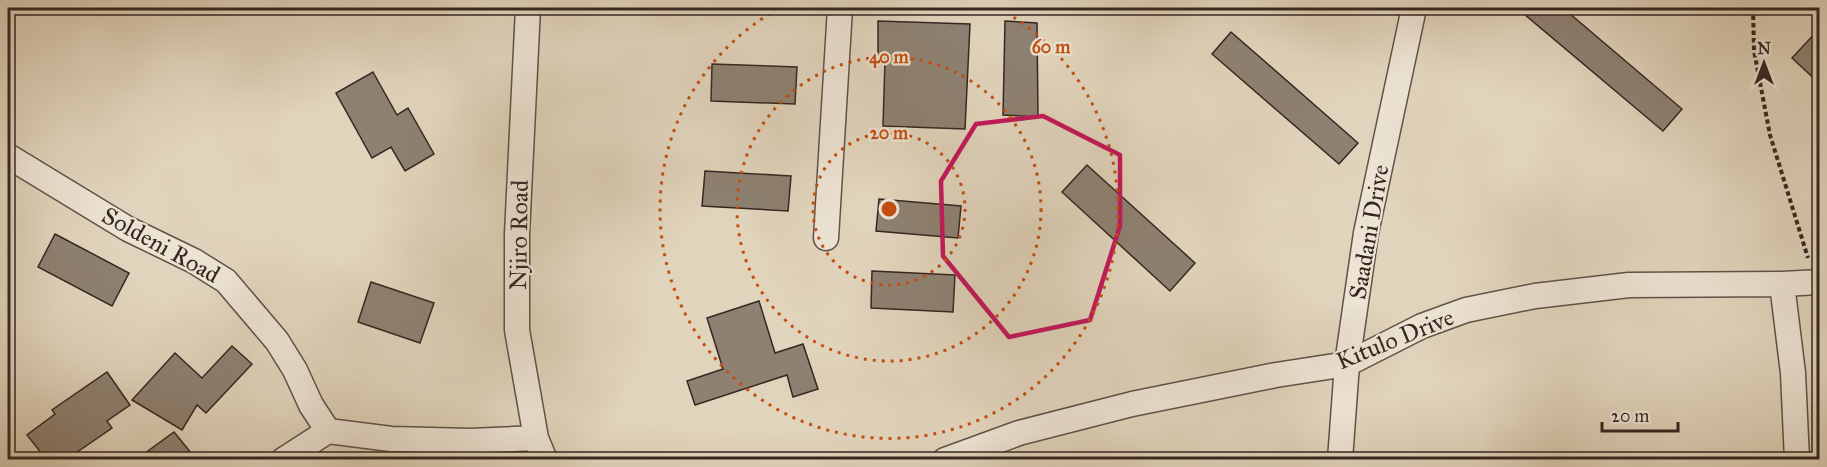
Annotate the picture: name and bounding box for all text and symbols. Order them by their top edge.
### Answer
north arrow [1734,33,1794,93]
text: 60 m [1032,36,1071,58]
text: N [1757,39,1771,58]
text: 40 m [869,46,910,69]
text: 20 m [870,122,909,144]
street label: Saadani Drive [1342,162,1396,302]
street label: Njiro Road [503,180,535,290]
centre of rings [879,199,899,219]
street label: Soldeni Road [97,200,225,290]
street label: Kitulo Drive [1332,302,1458,376]
scale bar [1602,395,1678,433]
text: 20 m [1611,405,1649,427]

